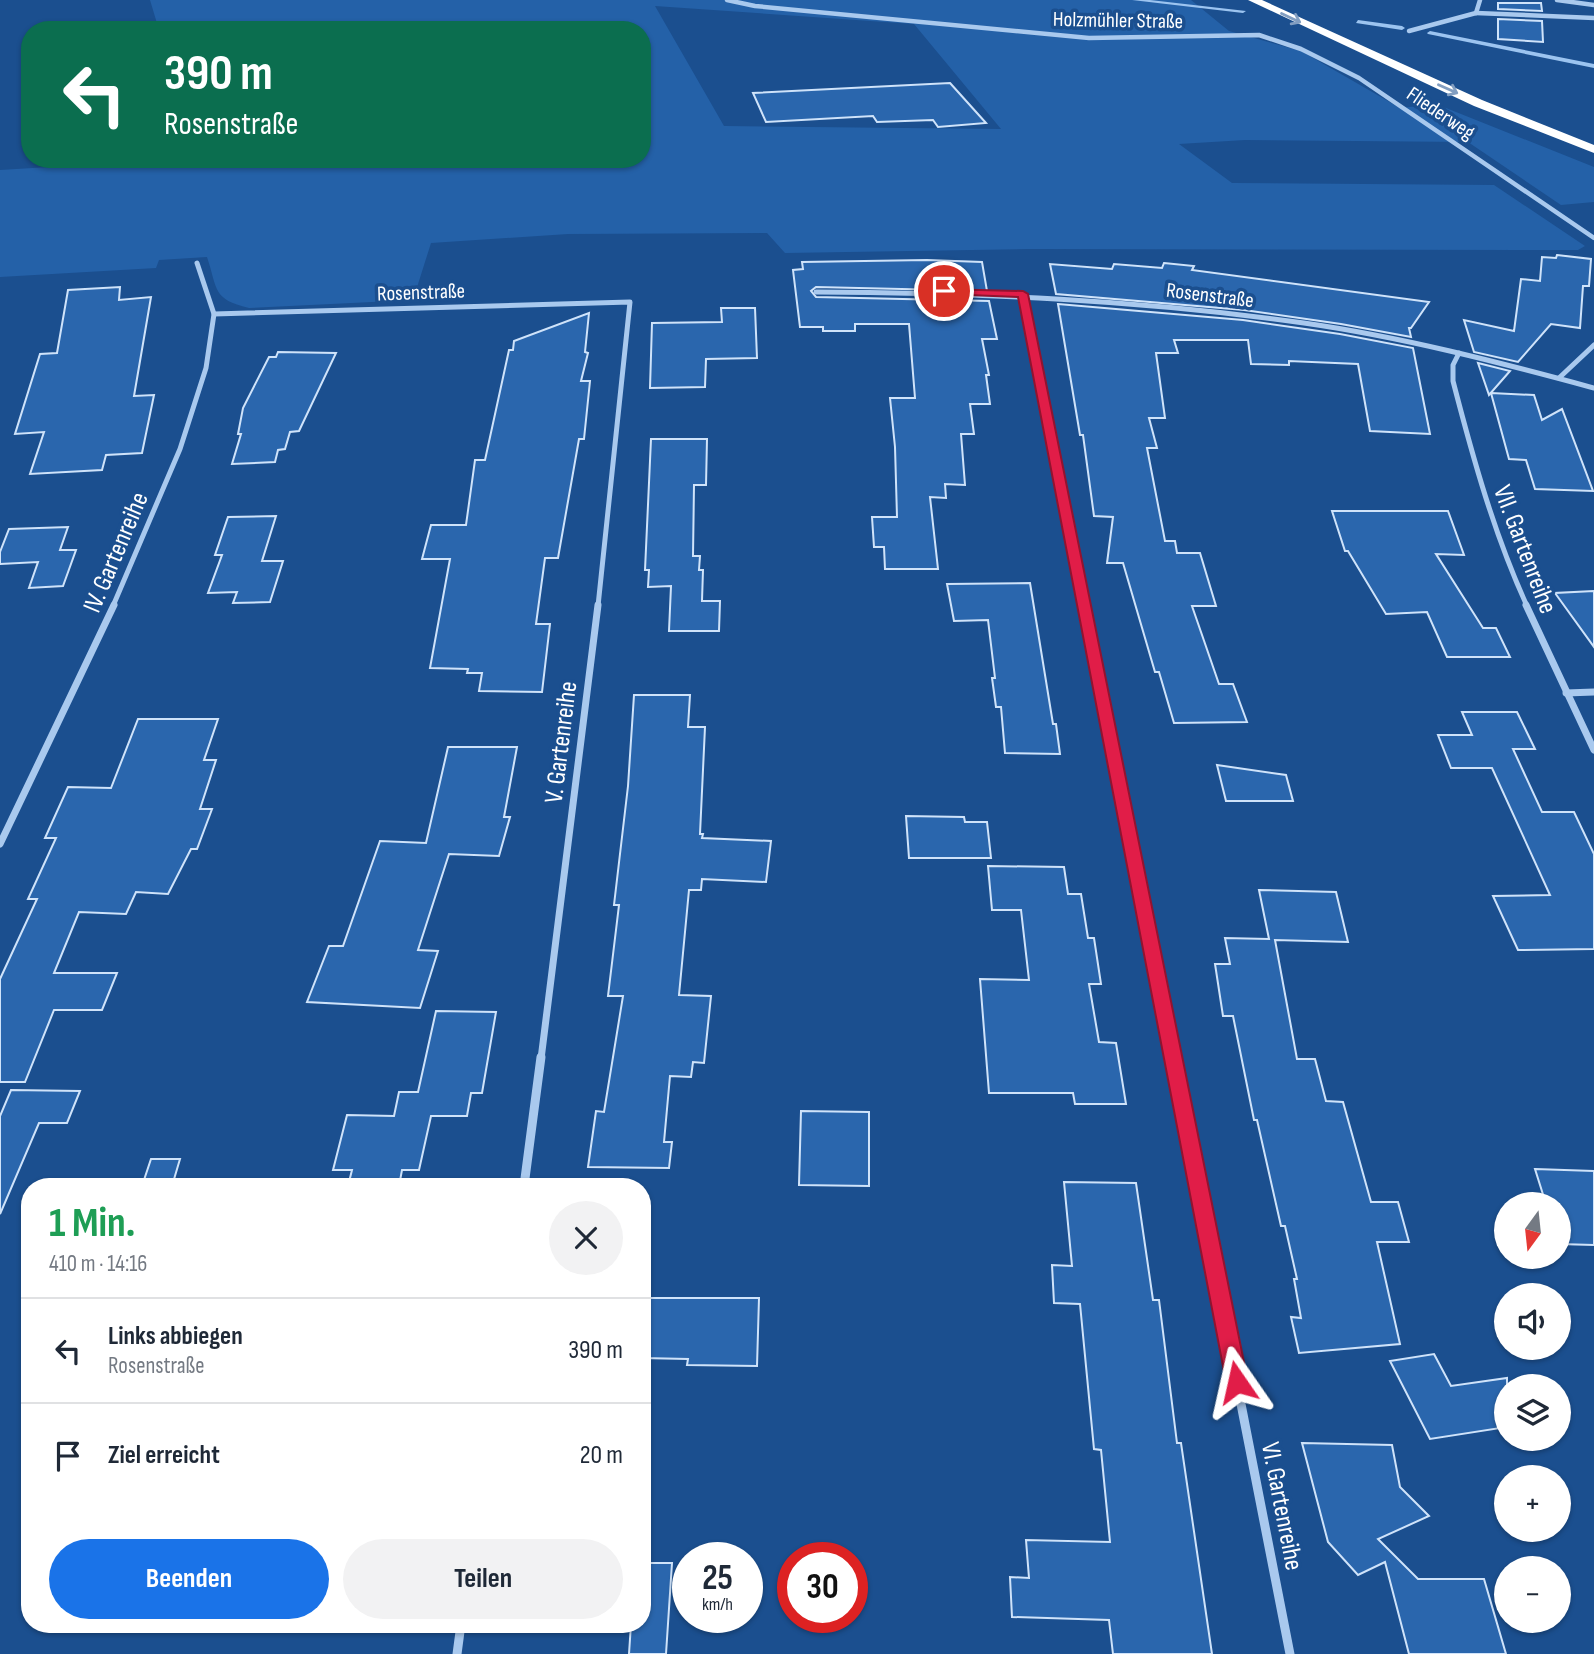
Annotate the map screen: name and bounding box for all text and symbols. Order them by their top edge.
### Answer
street label: Holzmühler Straße [1053,7,1183,34]
one-way arrow [1280,12,1301,25]
text: 390 m [164,45,273,104]
icon: left [49,49,140,140]
street label: Fliederweg [1402,82,1480,145]
one-way arrow [1436,83,1458,96]
text: Rosenstraße [164,105,298,144]
pin [914,261,974,321]
icon: arrive [925,272,963,310]
street label: Rosenstraße [377,278,465,307]
street label: Rosenstraße [1165,278,1255,313]
street label: VII. Gartenreihe [1486,481,1563,618]
street label: IV. Gartenreihe [77,488,156,617]
street label: V. Gartenreihe [539,679,584,805]
north arrow [1494,1192,1572,1269]
map controls [1494,1192,1571,1633]
text: 1 Min. [49,1198,135,1249]
button: close [549,1201,623,1275]
text: 410 m · 14:16 [49,1250,147,1278]
button: sound [1494,1283,1571,1360]
text: Links abbiegen [108,1321,243,1352]
icon: left [49,1332,87,1370]
text: 390 m [568,1335,623,1366]
position arrow [1200,1345,1274,1419]
text: Rosenstraße [108,1352,205,1380]
button: layers [1494,1374,1571,1451]
icon: arrive [49,1437,87,1475]
text: Ziel erreicht [108,1440,220,1471]
text: 20 m [580,1440,623,1471]
street label: VI. Gartenreihe [1254,1440,1309,1573]
button: + [1494,1465,1571,1542]
button: Beenden [49,1539,329,1619]
button: Teilen [343,1539,623,1619]
speed limit sign: 30 [777,1542,868,1633]
button: − [1494,1556,1571,1633]
text: 25 [702,1557,733,1600]
text: km/h [702,1594,733,1615]

